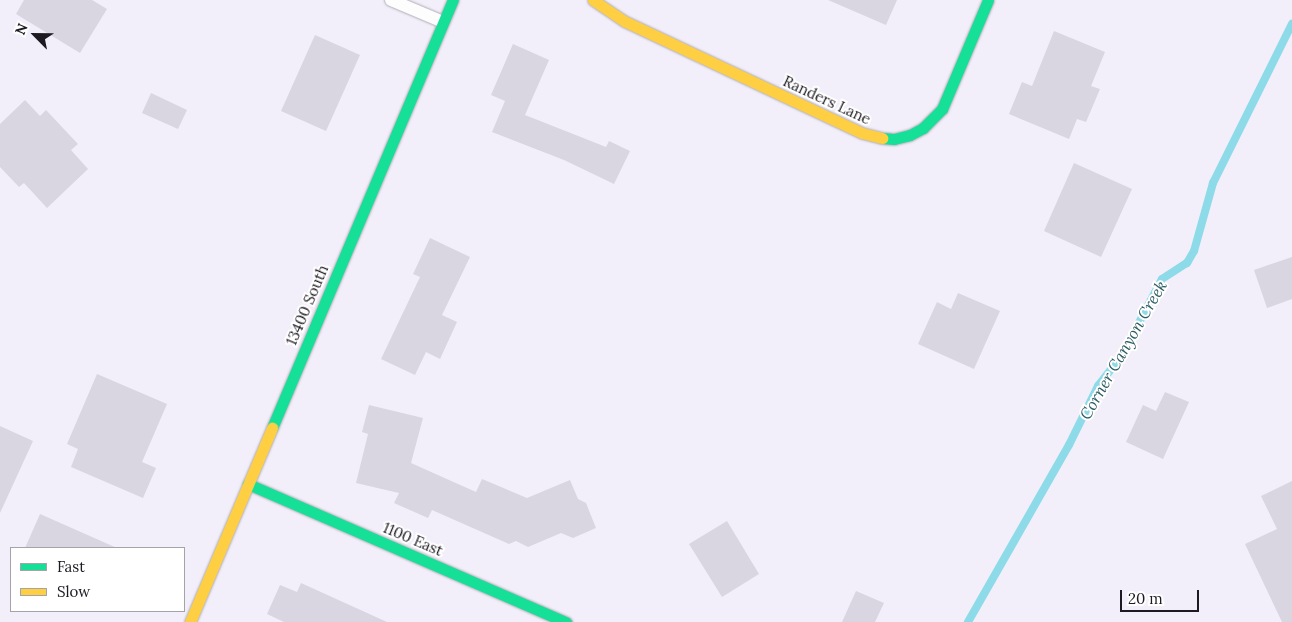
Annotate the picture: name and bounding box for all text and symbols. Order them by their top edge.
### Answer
north arrow [10,10,60,60]
text: N [11,21,32,38]
street label: Randers Lane [780,72,874,128]
street label: 13400 South [282,262,332,348]
water label: Corner Canyon Creek [1075,277,1171,423]
street label: 1100 East [380,518,446,560]
legend [10,547,185,612]
text: Fast [57,557,85,576]
scale bar [1122,580,1201,612]
text: Slow [57,582,90,601]
text: 20 m [1128,589,1163,608]

